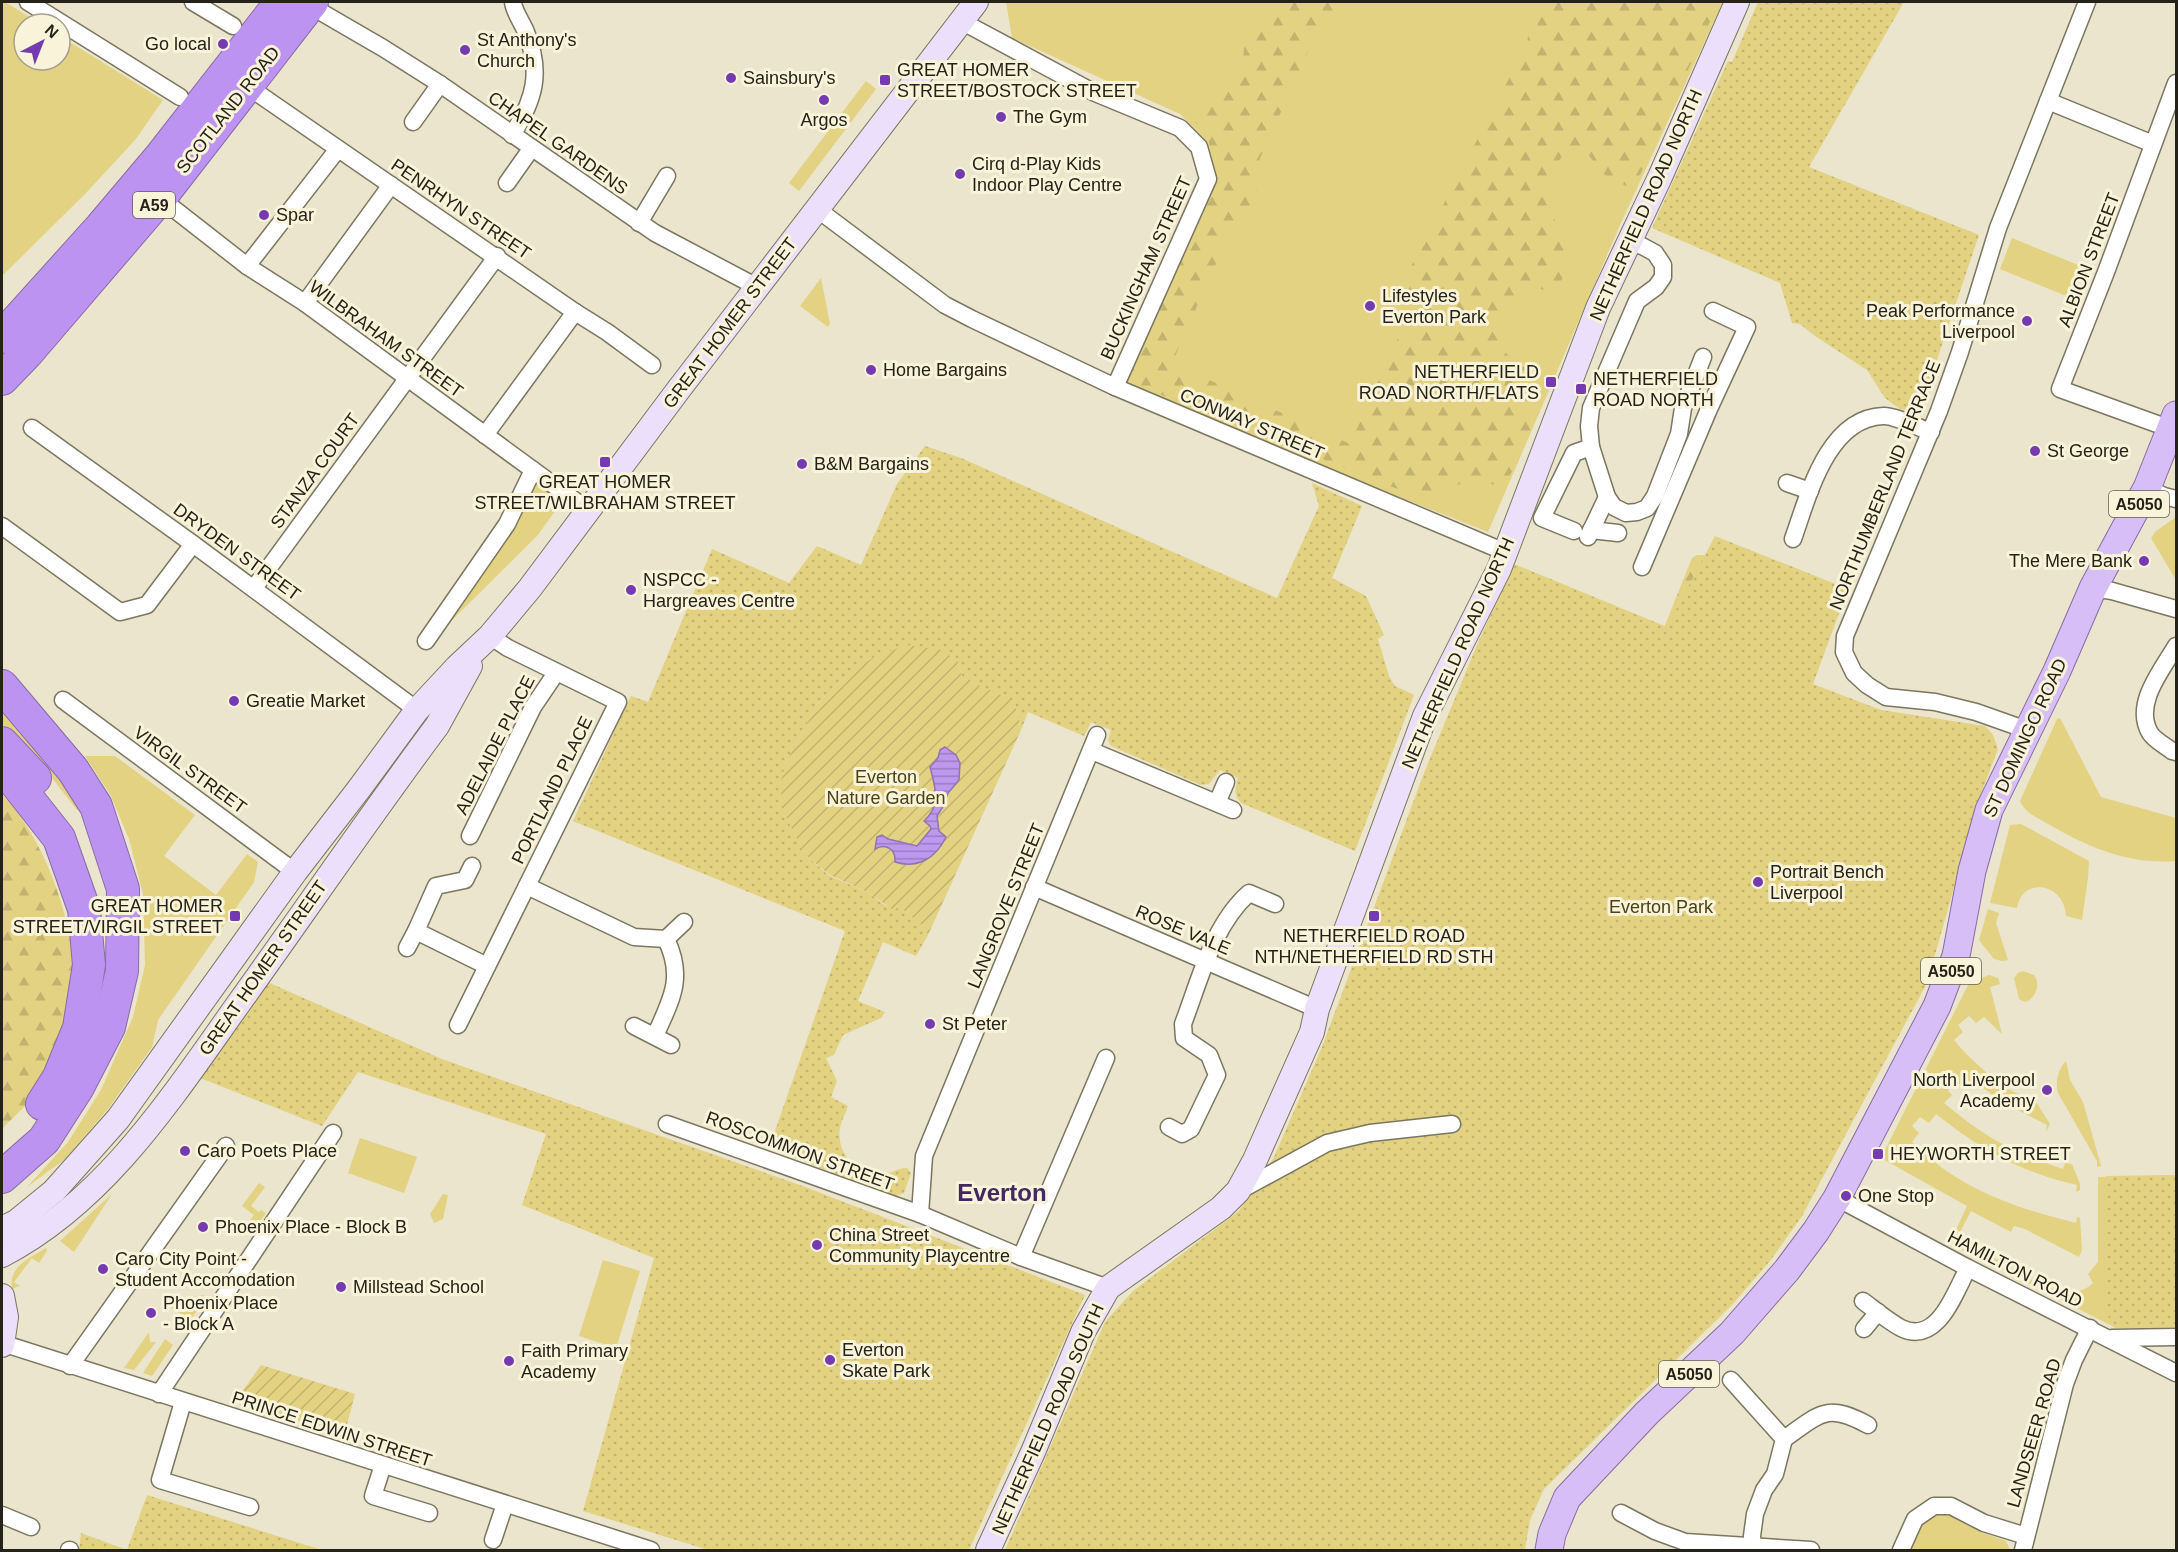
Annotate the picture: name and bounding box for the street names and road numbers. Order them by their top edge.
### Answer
street label: SCOTLAND ROAD [172,43,284,177]
street label: NETHERFIELD ROAD NORTH [1586,86,1706,324]
street label: CHAPEL GARDENS [485,87,631,199]
street label: PENRHYN STREET [387,155,535,263]
street label: BUCKINGHAM STREET [1097,173,1195,363]
street label: ALBION STREET [2054,190,2124,330]
road number: A59 [133,192,175,218]
street label: GREAT HOMER STREET [659,234,801,412]
street label: WILBRAHAM STREET [305,277,467,401]
street label: NORTHUMBERLAND TERRACE [1826,357,1944,613]
street label: CONWAY STREET [1177,385,1327,463]
street label: STANZA COURT [267,410,363,532]
road number: A5050 [2109,491,2169,517]
street label: DRYDEN STREET [170,499,304,605]
street label: NETHERFIELD ROAD NORTH [1398,534,1518,772]
street label: ST DOMINGO ROAD [1979,656,2071,820]
street label: ADELAIDE PLACE [451,672,539,818]
street label: PORTLAND PLACE [508,713,596,867]
street label: VIRGIL STREET [130,722,250,818]
street label: LANGROVE STREET [964,821,1048,991]
street label: GREAT HOMER STREET [195,877,331,1059]
street label: ROSE VALE [1133,901,1233,959]
road number: A5050 [1921,958,1981,984]
street label: ROSCOMMON STREET [703,1108,897,1194]
street label: HAMILTON ROAD [1944,1226,2086,1312]
street label: NETHERFIELD ROAD SOUTH [988,1301,1108,1537]
street label: LANDSEER ROAD [2003,1356,2065,1510]
road number: A5050 [1659,1361,1719,1387]
street label: PRINCE EDWIN STREET [230,1387,434,1471]

